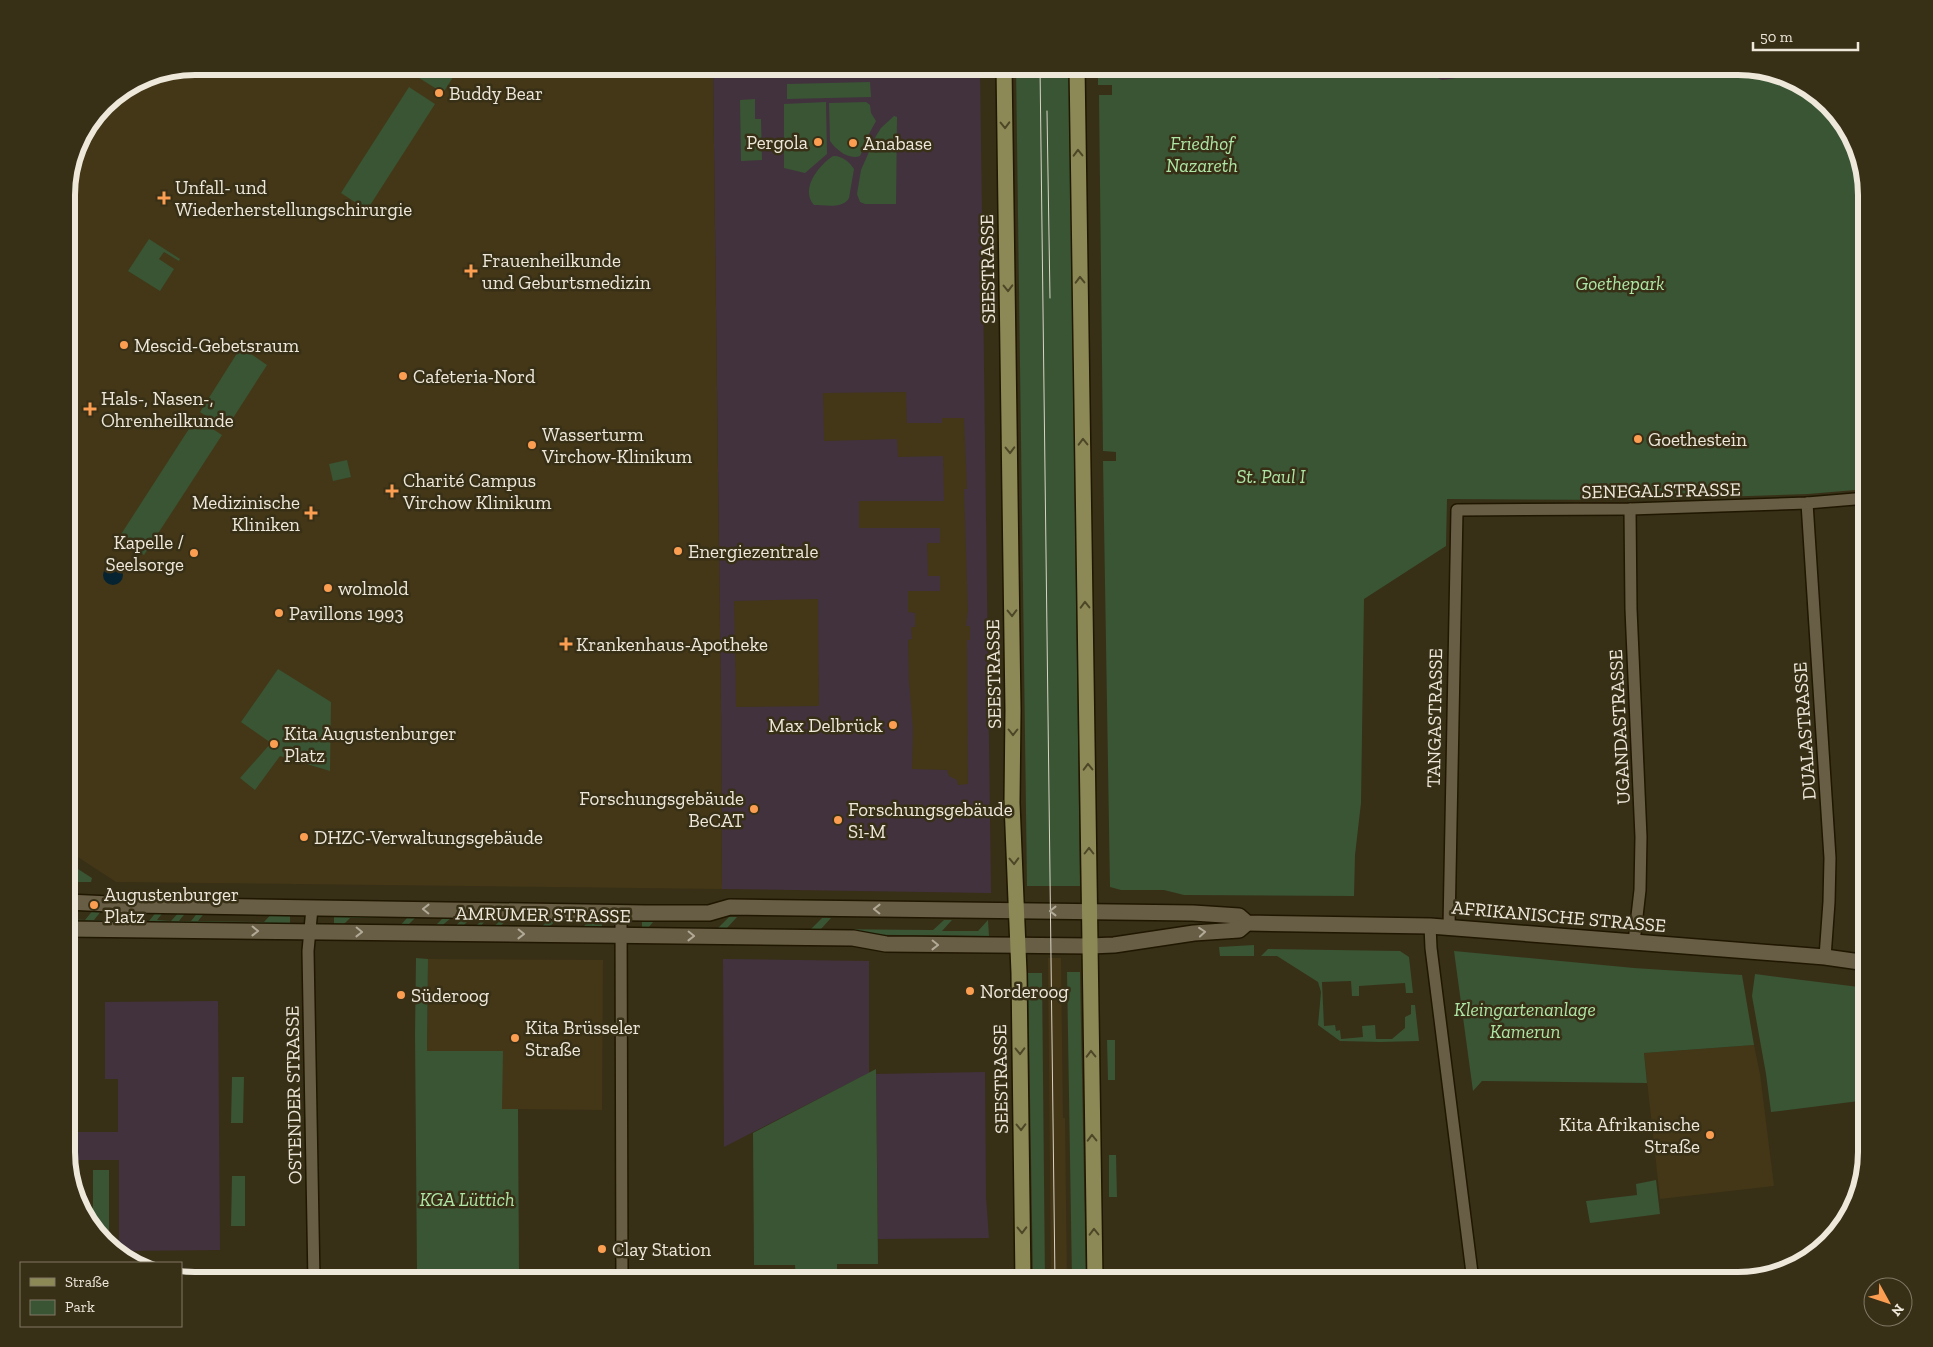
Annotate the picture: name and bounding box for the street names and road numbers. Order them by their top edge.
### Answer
street label: SEESTRASSE [975,214,1000,324]
street label: SENEGALSTRASSE [1581,478,1741,503]
street label: SEESTRASSE [981,619,1006,729]
street label: TANGASTRASSE [1422,648,1447,788]
street label: UGANDASTRASSE [1604,649,1635,805]
street label: DUALASTRASSE [1788,661,1821,801]
street label: AFRIKANISCHE STRASSE [1451,896,1667,937]
street label: AMRUMER STRASSE [455,901,631,928]
street label: OSTENDER STRASSE [280,1005,307,1185]
street label: SEESTRASSE [988,1024,1013,1134]

